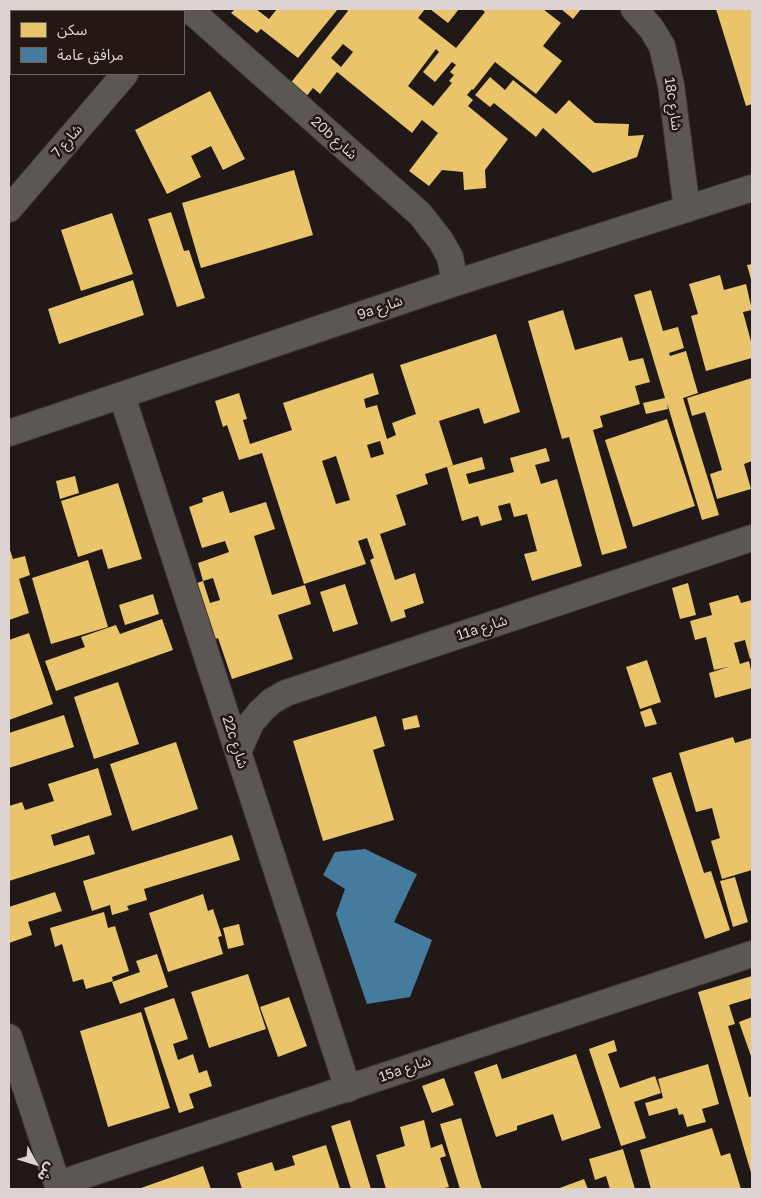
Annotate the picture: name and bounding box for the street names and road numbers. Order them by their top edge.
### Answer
street label: 18c شارع [661,76,685,132]
street label: 20b شارع [307,113,361,163]
street label: شارع 7 [48,121,86,161]
street label: 9a شارع [355,292,405,324]
street label: 11a شارع [455,612,509,644]
street label: 22c شارع [219,713,251,771]
street label: 15a شارع [377,1052,433,1086]

